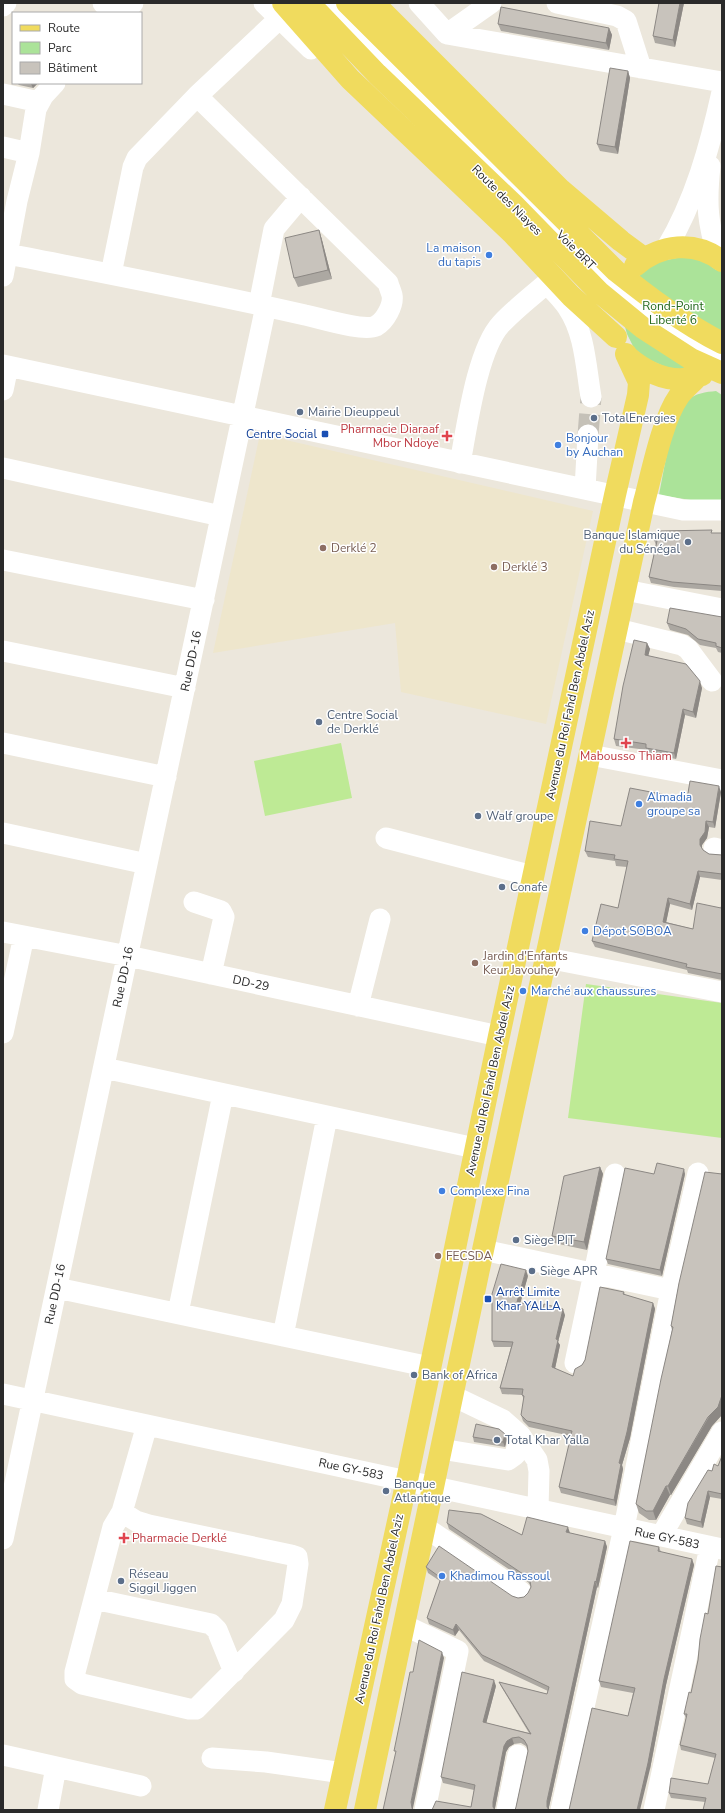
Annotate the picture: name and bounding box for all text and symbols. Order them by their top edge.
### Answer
legend [12,12,142,84]
text: Route [48,20,80,36]
text: Parc [48,40,72,56]
text: Bâtiment [48,60,98,76]
street label: Route des Niayes [468,161,546,239]
street label: Voie BRT [552,226,600,274]
place label: La maison du tapis [426,240,481,270]
marker: La maison du tapis [484,250,494,260]
park label: Rond-Point Liberté 6 [642,298,704,328]
place label: Mairie Dieuppeul [308,404,400,420]
marker: Mairie Dieuppeul [295,407,305,417]
place label: TotalEnergies [602,410,676,426]
marker: TotalEnergies [589,413,599,423]
place label: Pharmacie Diaraaf Mbor Ndoye [340,421,440,451]
place label: Centre Social [246,426,317,442]
marker: Centre Social [320,429,330,439]
place label: Bonjour by Auchan [566,430,623,460]
marker: Pharmacie Diaraaf Mbor Ndoye [442,431,452,441]
marker: Bonjour by Auchan [553,440,563,450]
place label: Banque Islamique du Sénégal [584,527,680,557]
marker: Banque Islamique du Sénégal [683,537,693,547]
place label: Derklé 2 [331,540,377,556]
marker: Derklé 2 [318,543,328,553]
place label: Derklé 3 [502,559,548,575]
marker: Derklé 3 [489,562,499,572]
street label: Avenue du Roi Fahd Ben Abdel Aziz [542,608,598,801]
street label: Rue DD-16 [177,629,205,693]
place label: Centre Social de Derklé [327,707,398,737]
marker: Centre Social de Derklé [314,717,324,727]
marker: Mabousso Thiam [621,738,631,748]
place label: Mabousso Thiam [580,748,672,764]
place label: Almadia groupe sa [647,789,700,819]
marker: Almadia groupe sa [634,799,644,809]
place label: Walf groupe [486,808,553,824]
marker: Walf groupe [473,811,483,821]
place label: Conafe [510,879,548,895]
marker: Conafe [497,882,507,892]
place label: Dépot SOBOA [593,923,672,939]
marker: Dépot SOBOA [580,926,590,936]
street label: Rue DD-16 [109,945,137,1009]
place label: Jardin d'Enfants Keur Javouhey [482,948,568,978]
marker: Jardin d'Enfants Keur Javouhey [470,958,480,968]
street label: DD-29 [231,971,271,995]
place label: Marché aux chaussures [531,983,656,999]
street label: Avenue du Roi Fahd Ben Abdel Aziz [462,984,518,1177]
marker: Marché aux chaussures [518,986,528,996]
place label: Complexe Fina [450,1183,530,1199]
marker: Complexe Fina [437,1186,447,1196]
place label: Siège PIT [524,1232,576,1248]
marker: Siège PIT [511,1235,521,1245]
place label: FECSDA [446,1248,493,1264]
marker: FECSDA [433,1251,443,1261]
street label: Rue DD-16 [41,1262,69,1326]
place label: Siège APR [540,1263,597,1279]
marker: Siège APR [527,1266,537,1276]
place label: Arrêt Limite Khar YALLA [496,1284,561,1314]
marker: Arrêt Limite Khar YALLA [483,1294,493,1304]
place label: Bank of Africa [422,1367,498,1383]
marker: Bank of Africa [409,1370,419,1380]
place label: Total Khar Yalla [505,1432,589,1448]
marker: Total Khar Yalla [492,1435,502,1445]
street label: Rue GY-583 [317,1454,385,1484]
place label: Banque Atlantique [394,1476,451,1506]
marker: Banque Atlantique [381,1486,391,1496]
street label: Avenue du Roi Fahd Ben Abdel Aziz [351,1512,407,1705]
street label: Rue GY-583 [633,1523,701,1553]
place label: Pharmacie Derklé [132,1530,227,1546]
marker: Pharmacie Derklé [119,1533,129,1543]
place label: Réseau Siggil Jiggen [129,1566,197,1596]
place label: Khadimou Rassoul [450,1568,551,1584]
marker: Khadimou Rassoul [437,1571,447,1581]
marker: Réseau Siggil Jiggen [116,1576,126,1586]

